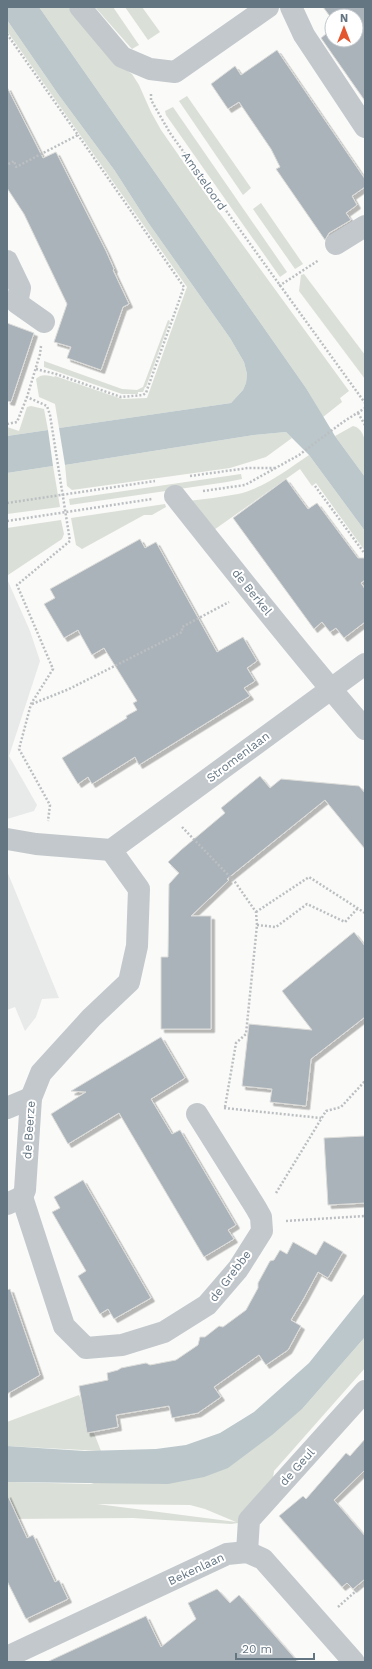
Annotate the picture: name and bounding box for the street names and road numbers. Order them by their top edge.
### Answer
street label: Amsteloord [179,149,229,213]
street label: de Berkel [229,566,275,618]
street label: Stromenlaan [204,729,272,785]
street label: de Beerze [20,1100,38,1160]
street label: de Grebbe [206,1247,254,1305]
street label: de Geul [277,1445,318,1488]
street label: Bekenlaan [166,1550,226,1588]

